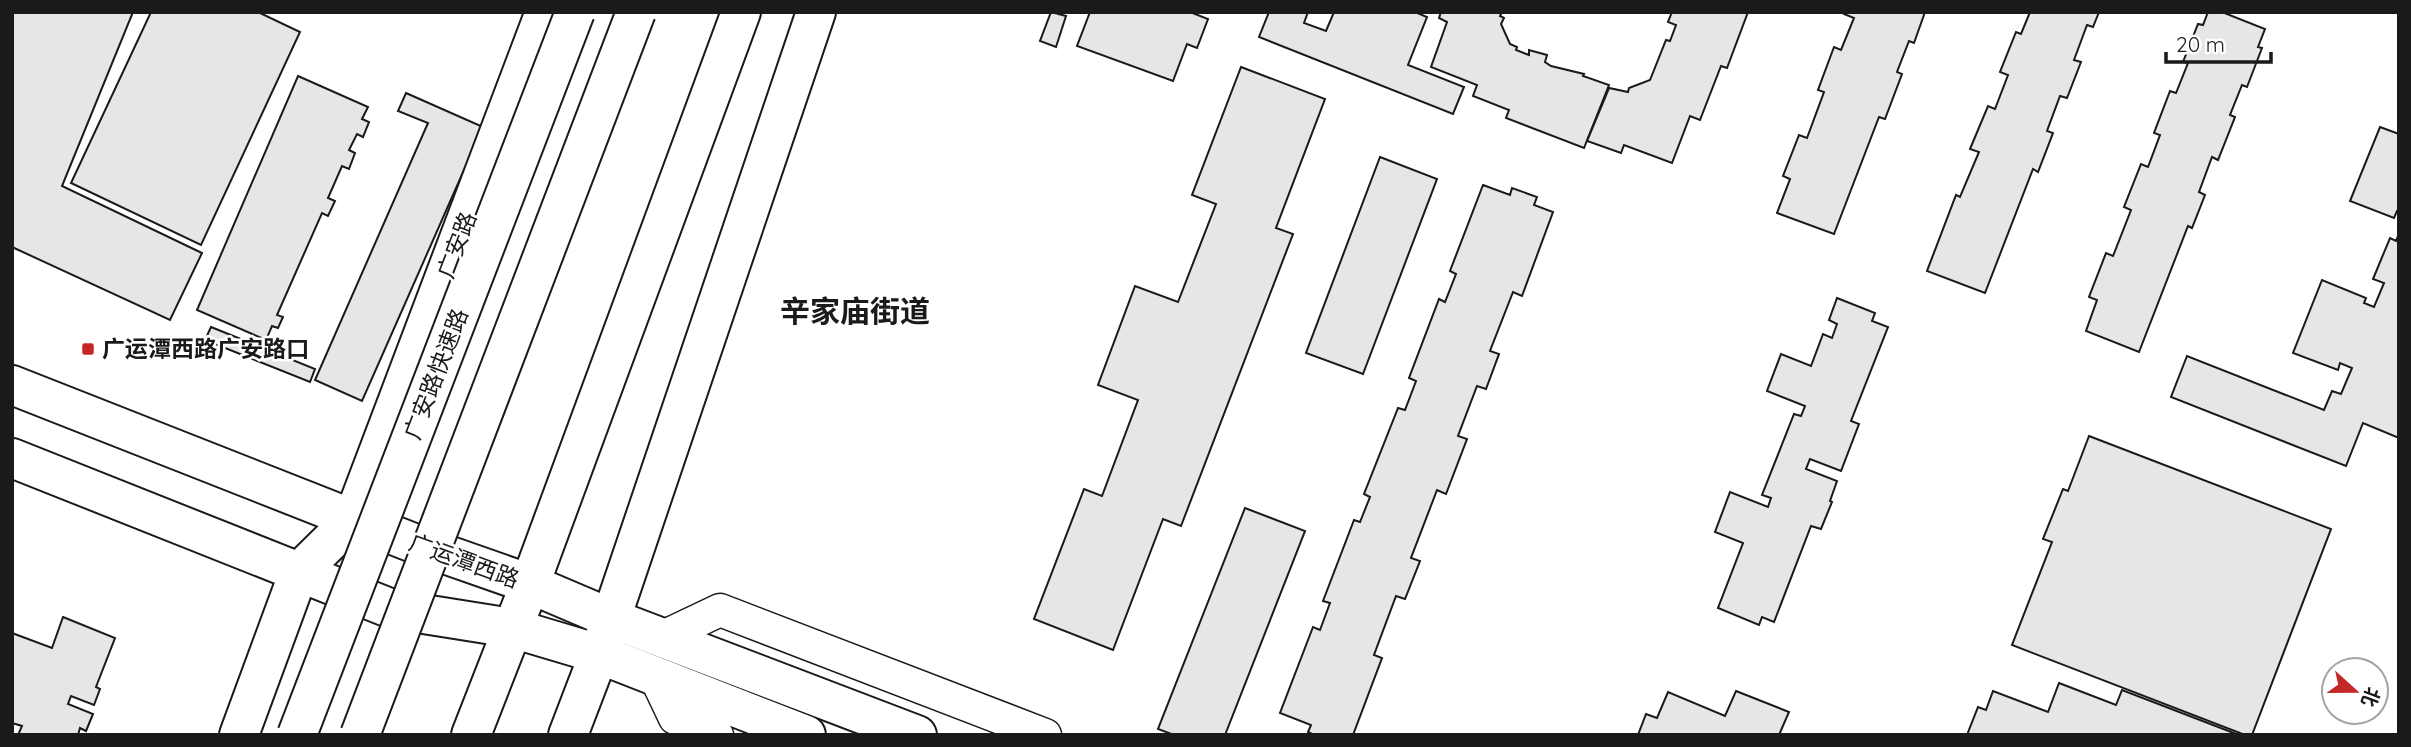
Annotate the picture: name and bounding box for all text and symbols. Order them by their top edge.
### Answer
scale bar [2166,21,2271,65]
text: 20 m [2176,31,2225,57]
street label: 广安路 [431,207,482,282]
district label: 辛家庙街道 [780,292,930,330]
street label: 广安路快速路 [397,304,474,443]
place label: 广运潭西路广安路口 [102,334,309,363]
marker: 广运潭西路广安路口 [80,341,96,357]
street label: 广运潭西路 [405,527,523,594]
north arrow [2320,656,2390,726]
text: 北 [2356,684,2385,710]

